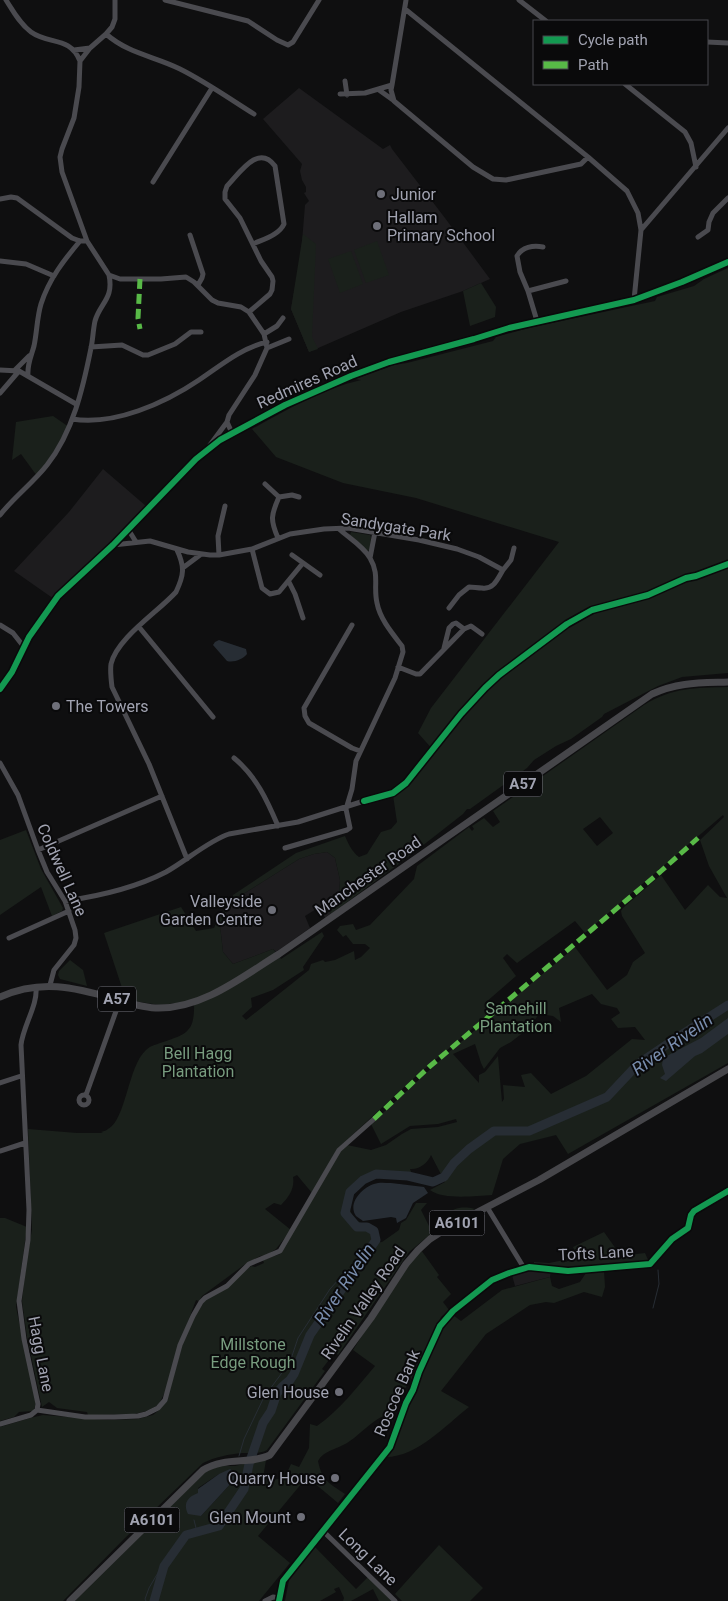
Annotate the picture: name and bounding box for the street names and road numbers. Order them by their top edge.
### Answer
street label: Redmires Road [254,351,360,413]
street label: Sandygate Park [340,509,453,545]
road number: A57 [504,772,542,796]
street label: Coldwell Lane [33,821,91,919]
street label: Manchester Road [311,832,425,920]
road number: A57 [98,986,136,1012]
road number: A6101 [430,1210,484,1236]
street label: Tofts Lane [558,1242,634,1264]
street label: Rivelin Valley Road [317,1243,409,1363]
street label: Hagg Lane [24,1315,58,1393]
street label: Roscoe Bank [370,1346,424,1439]
road number: A6101 [124,1508,180,1532]
street label: Long Lane [335,1524,401,1590]

